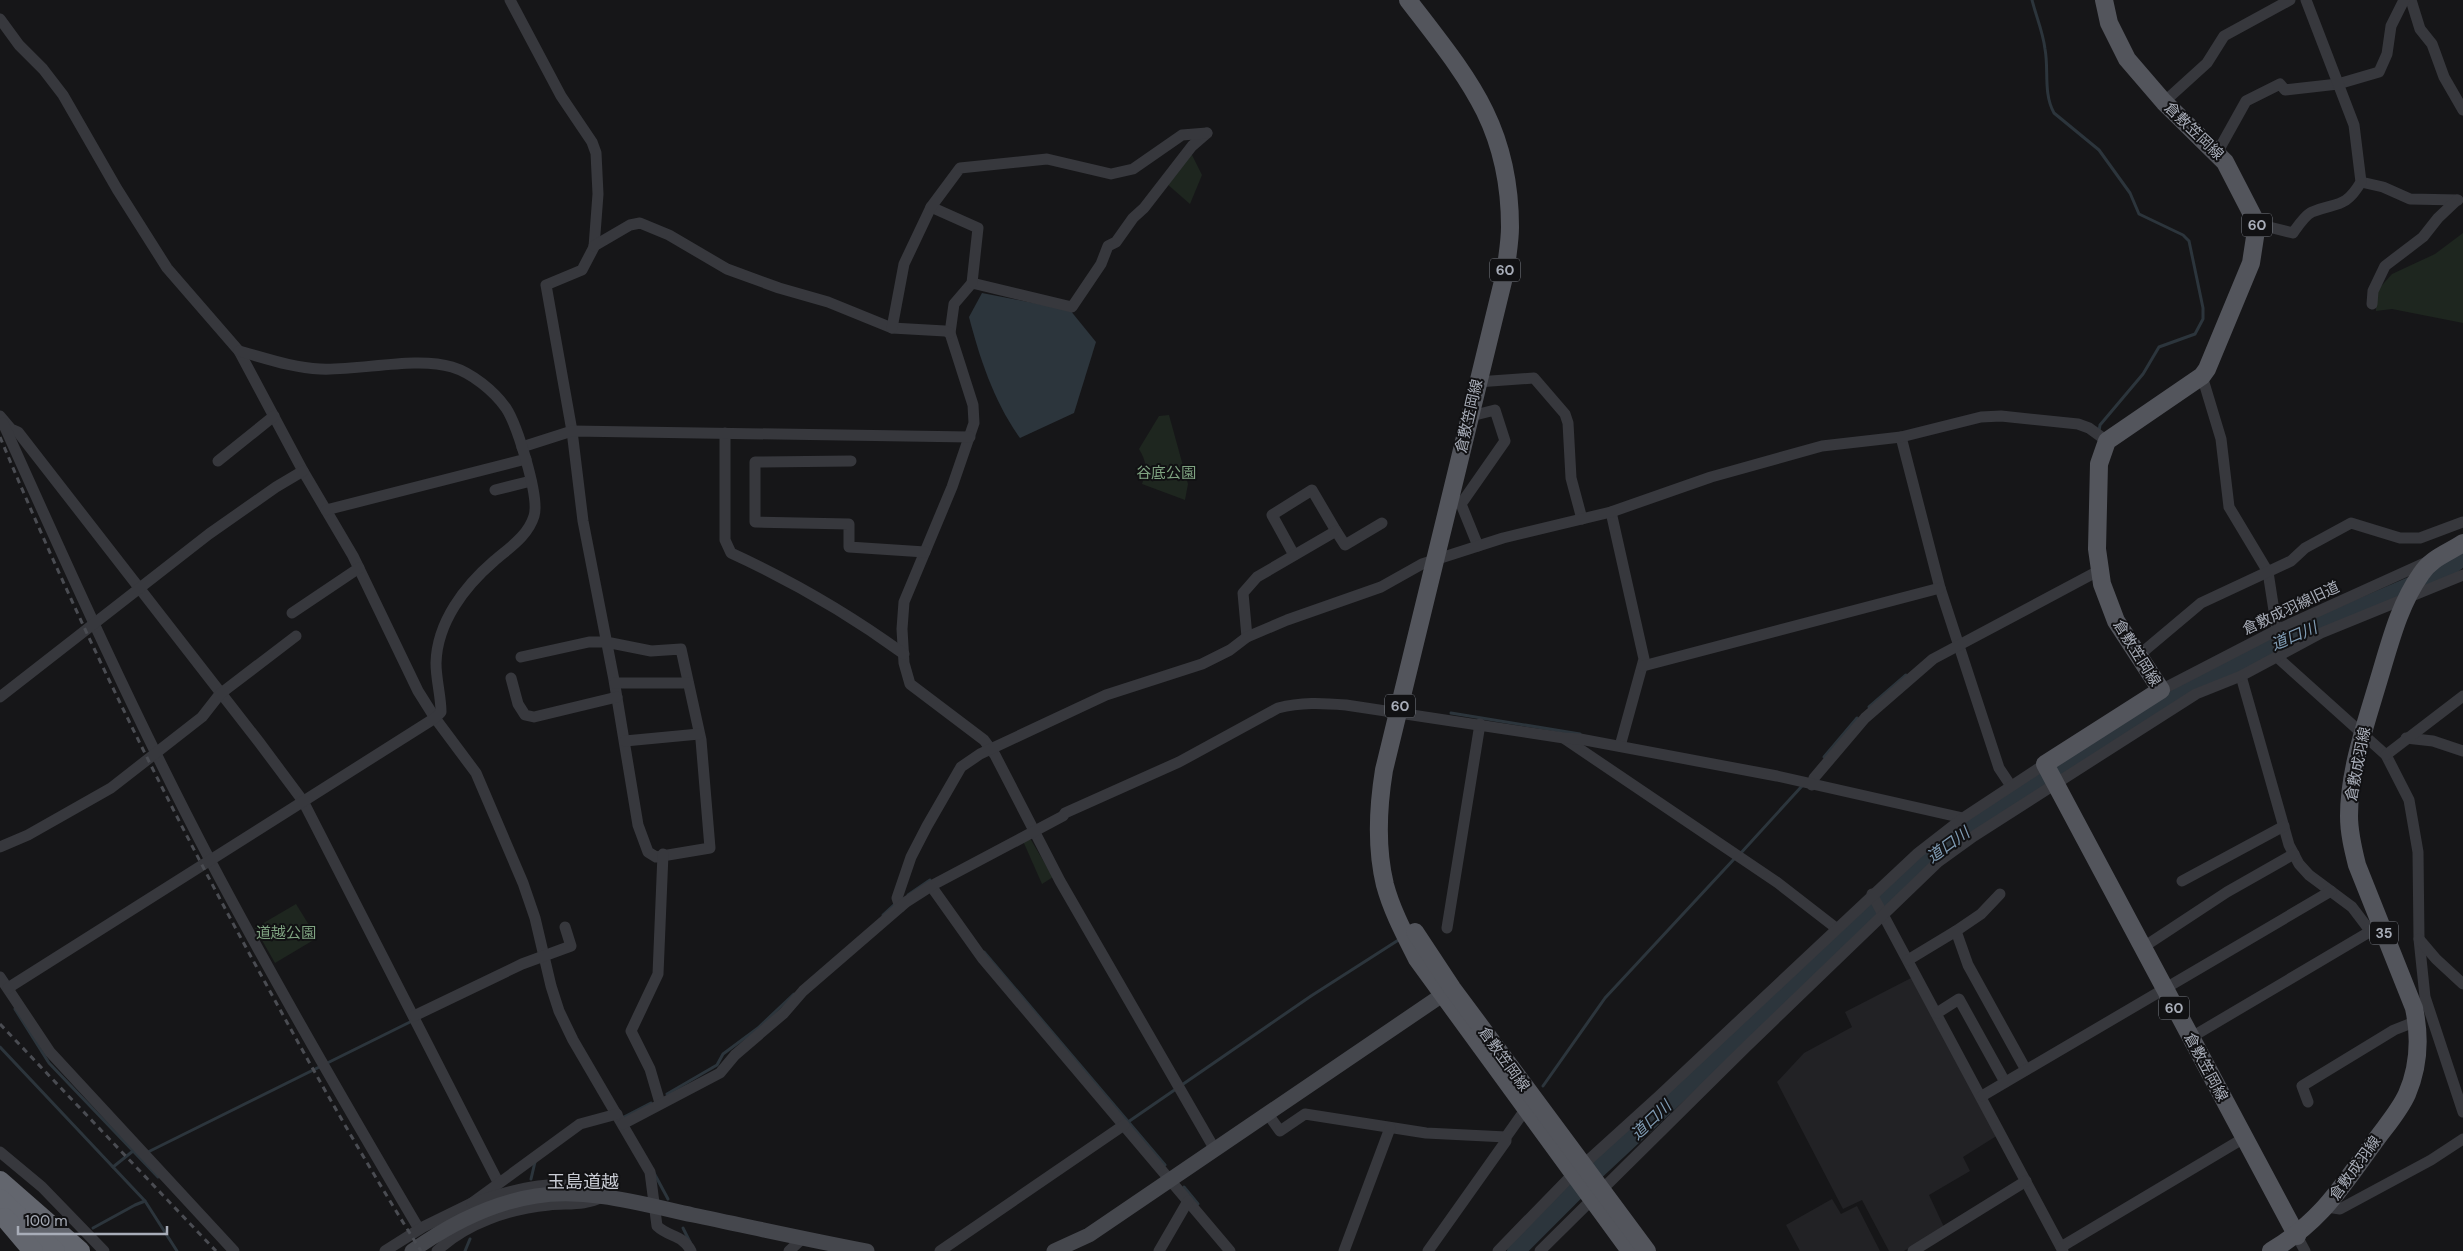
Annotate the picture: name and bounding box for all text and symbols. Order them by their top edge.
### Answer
street label: 倉敷笠岡線 [2160,98,2228,164]
road number: 60 [2242,214,2272,236]
road number: 60 [1490,258,1520,282]
street label: 倉敷笠岡線 [1451,377,1487,455]
park label: 谷底公園 [1136,463,1196,483]
street label: 倉敷成羽線旧道 [2239,577,2343,639]
street label: 倉敷笠岡線 [2109,616,2165,690]
water label: 道口川 [2268,616,2322,655]
road number: 60 [1385,694,1415,718]
street label: 倉敷成羽線 [2341,725,2375,803]
water label: 道口川 [1922,821,1975,868]
road number: 35 [2370,921,2398,944]
park label: 道越公園 [256,923,316,943]
road number: 60 [2159,996,2189,1020]
street label: 倉敷笠岡線 [1474,1023,1534,1095]
street label: 倉敷笠岡線 [2180,1029,2232,1105]
water label: 道口川 [1626,1095,1677,1144]
street label: 倉敷成羽線 [2325,1132,2385,1204]
district label: 玉島道越 [547,1170,619,1194]
scale bar [18,1204,166,1236]
text: 100 m [25,1211,68,1231]

